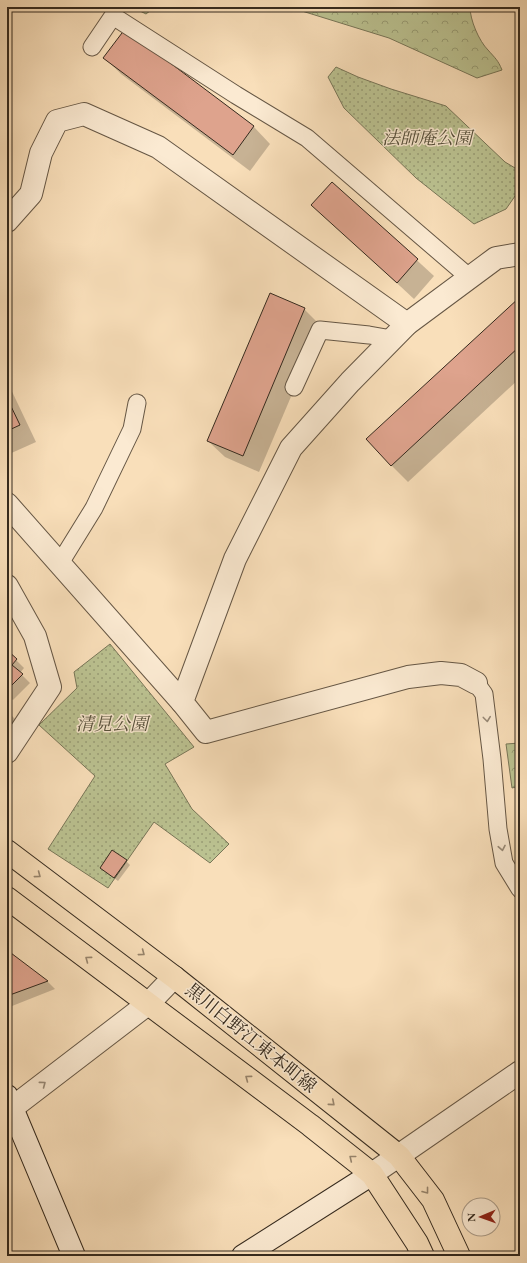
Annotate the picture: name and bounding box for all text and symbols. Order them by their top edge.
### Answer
park label: 法師庵公園 [382,126,475,149]
park label: 清見公園 [76,712,151,735]
one-way arrow [482,716,491,722]
one-way arrow [497,845,505,852]
one-way arrow [34,870,41,877]
one-way arrow [138,948,145,955]
one-way arrow [86,956,93,963]
street label: 黒川白野江東本町線 [181,978,322,1098]
one-way arrow [246,1076,253,1083]
one-way arrow [39,1082,46,1089]
one-way arrow [327,1098,335,1105]
one-way arrow [349,1155,356,1162]
one-way arrow [421,1187,428,1194]
north arrow [461,1197,501,1237]
text: N [464,1213,478,1222]

